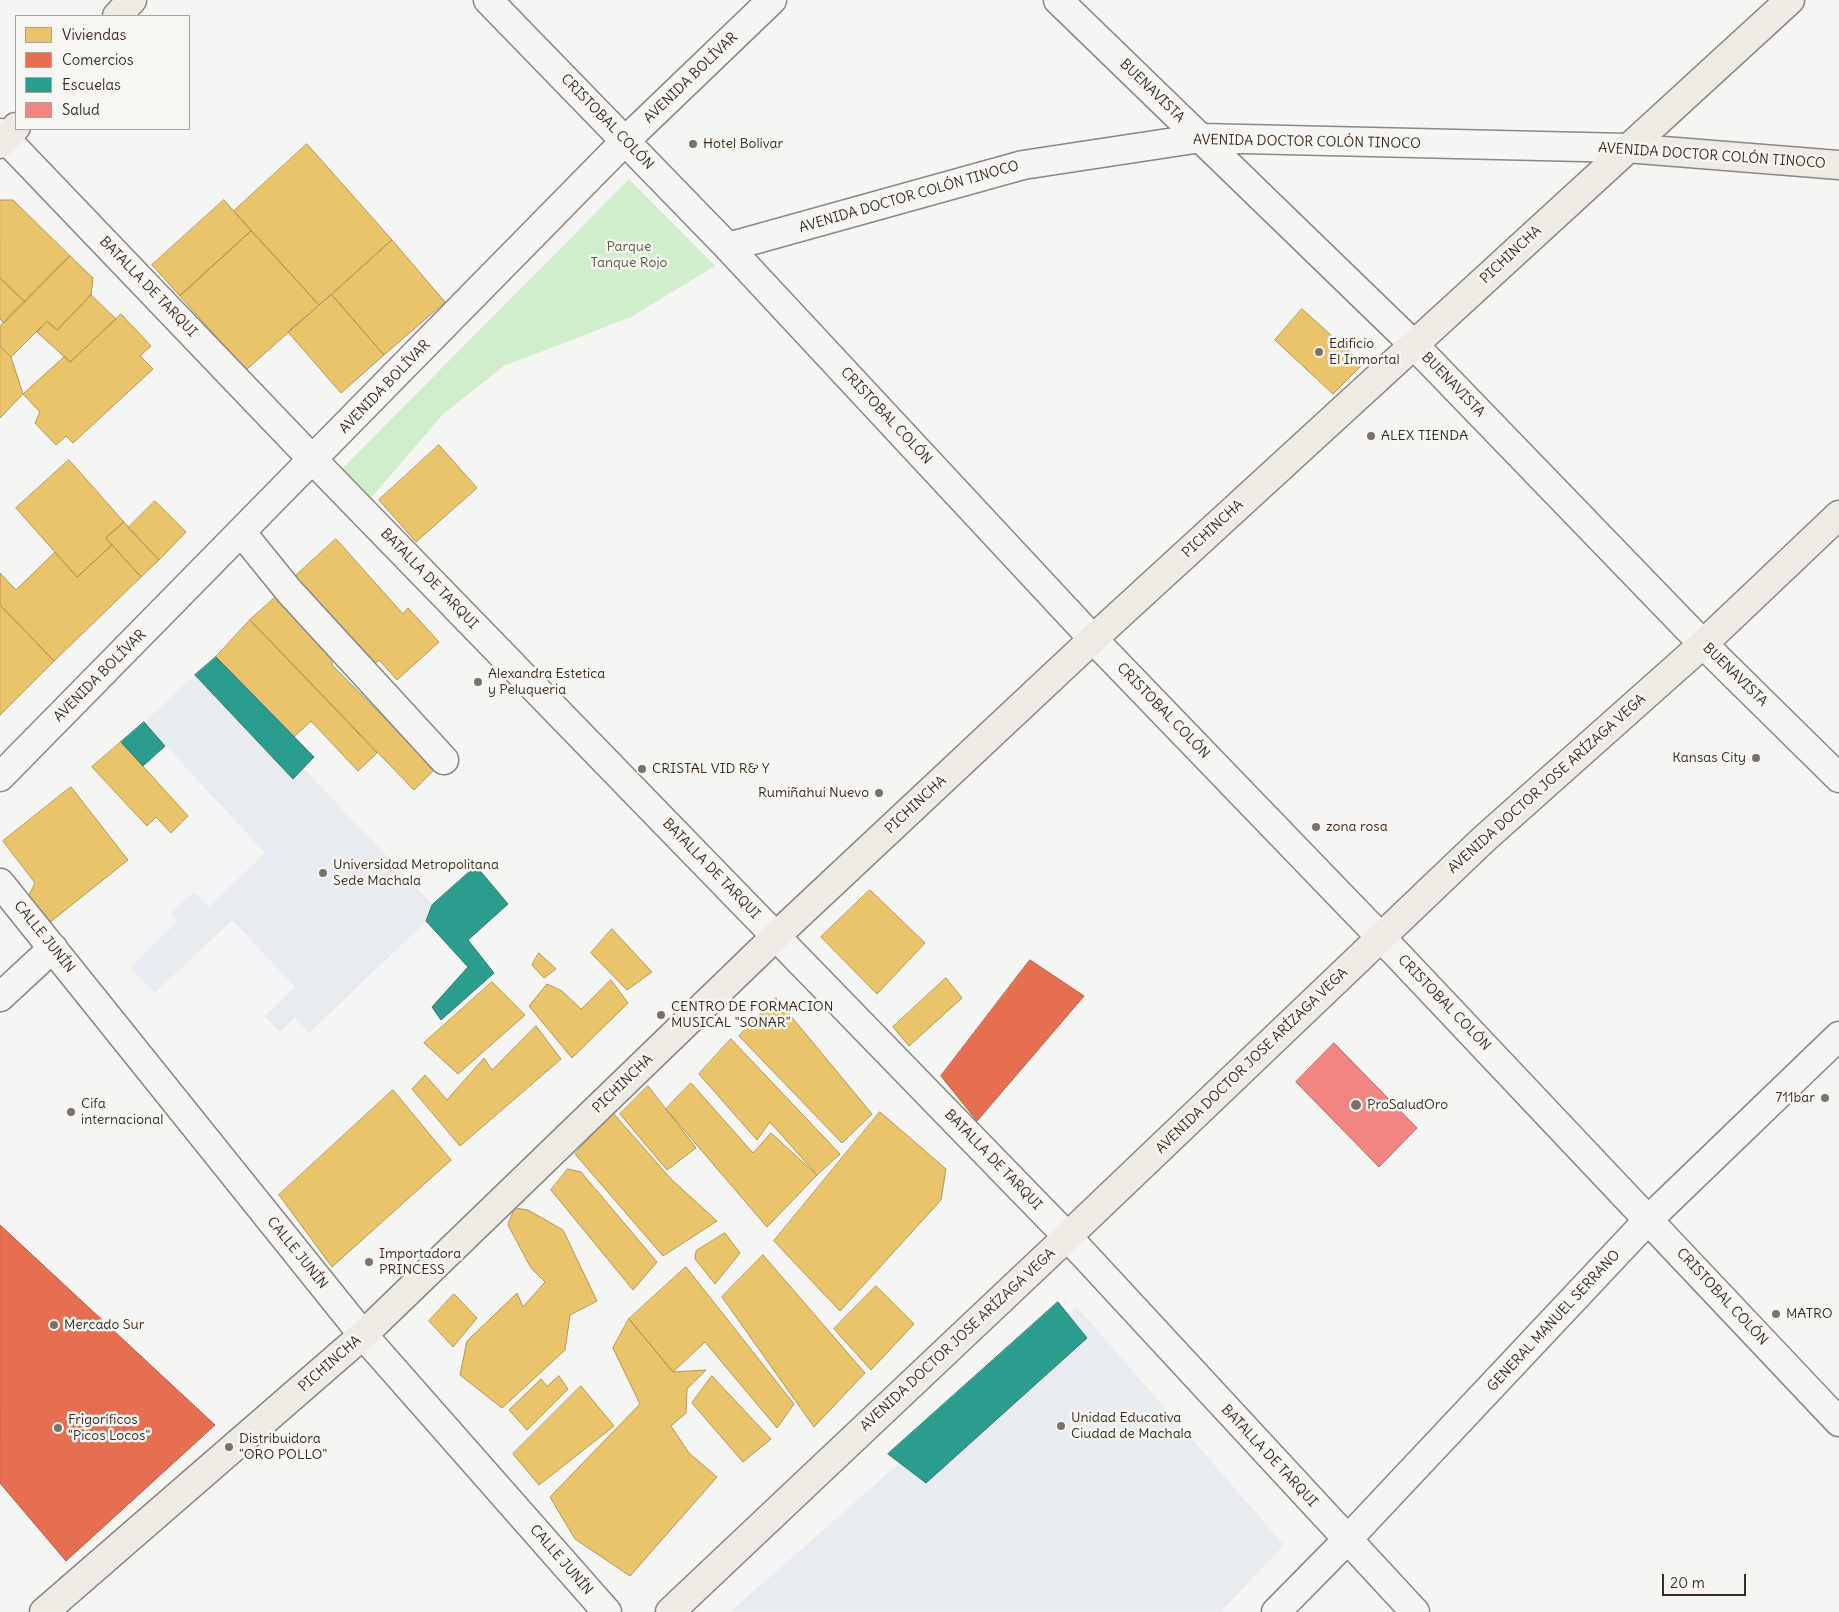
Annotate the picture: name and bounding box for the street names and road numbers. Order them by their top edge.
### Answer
street label: AVENIDA BOLÍVAR [641,29,741,127]
street label: BUENAVISTA [1116,56,1188,126]
street label: CRISTOBAL COLÓN [557,71,657,173]
street label: AVENIDA DOCTOR COLÓN TINOCO [1193,132,1421,152]
street label: AVENIDA DOCTOR COLÓN TINOCO [1598,140,1826,172]
street label: AVENIDA DOCTOR COLÓN TINOCO [797,158,1021,236]
street label: PICHINCHA [1477,223,1545,287]
street label: BATALLA DE TARQUI [96,233,200,341]
street label: AVENIDA BOLÍVAR [336,337,434,437]
street label: BUENAVISTA [1418,349,1488,421]
street label: CRISTOBAL COLÓN [837,364,935,468]
street label: PICHINCHA [1179,497,1247,561]
street label: BATALLA DE TARQUI [377,525,481,633]
street label: AVENIDA BOLÍVAR [50,626,150,726]
street label: BUENAVISTA [1699,640,1771,710]
street label: CRISTOBAL COLÓN [1113,660,1213,762]
street label: AVENIDA DOCTOR JOSE ARÍZAGA VEGA [1445,691,1649,877]
street label: PICHINCHA [882,773,950,837]
street label: BATALLA DE TARQUI [659,815,763,923]
street label: CALLE JUNÍN [10,898,78,976]
street label: CRISTOBAL COLÓN [1394,952,1494,1054]
street label: AVENIDA DOCTOR JOSE ARÍZAGA VEGA [1153,965,1351,1157]
street label: PICHINCHA [589,1051,657,1117]
street label: BATALLA DE TARQUI [941,1106,1045,1214]
street label: CALLE JUNÍN [263,1214,331,1292]
street label: AVENIDA DOCTOR JOSE ARÍZAGA VEGA [857,1245,1059,1435]
street label: CRISTOBAL COLÓN [1673,1245,1771,1349]
street label: GENERAL MANUEL SERRANO [1484,1247,1624,1395]
street label: PICHINCHA [295,1332,365,1396]
street label: BATALLA DE TARQUI [1217,1402,1321,1510]
street label: CALLE JUNÍN [526,1522,596,1598]

